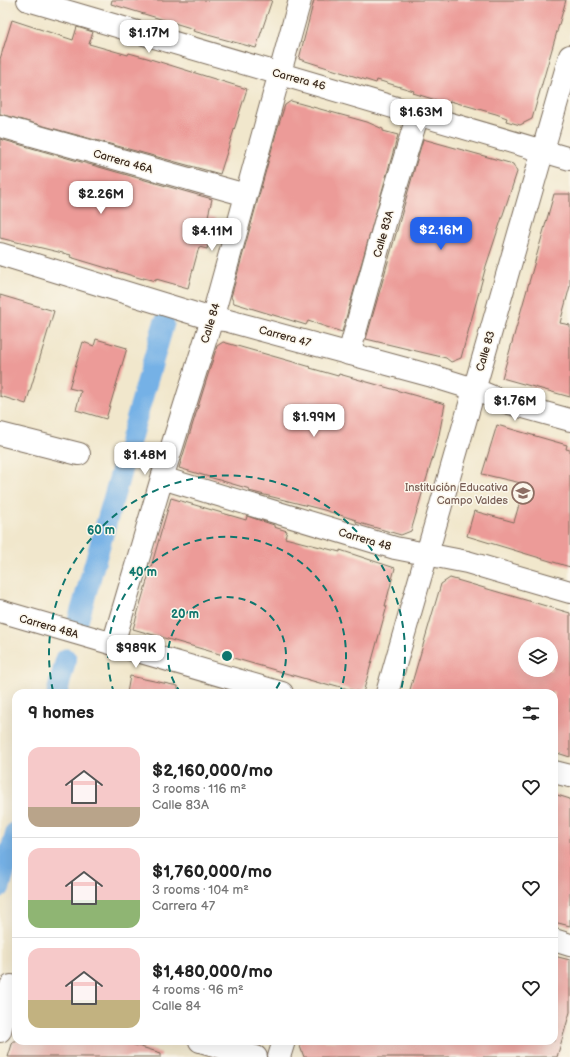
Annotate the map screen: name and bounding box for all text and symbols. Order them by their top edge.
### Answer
pin: $1.17M [116,20,182,54]
text: $1.17M [129,25,169,41]
street label: Carrera 46 [271,66,327,93]
pin: $1.63M [388,99,454,133]
text: $1.63M [399,104,443,120]
street label: Carrera 46A [92,147,154,176]
pin: $2.26M [68,181,134,215]
text: $2.26M [78,186,124,202]
street label: Calle 83A [371,209,396,259]
pin: $2.16M [408,217,474,251]
pin: $4.11M [179,218,245,252]
text: $2.16M [419,222,463,238]
text: $4.11M [191,223,233,239]
street label: Calle 84 [198,301,223,345]
street label: Carrera 47 [257,323,313,350]
street label: Calle 83 [474,329,498,373]
pin: $1.76M [482,388,548,422]
text: $1.76M [493,393,537,409]
pin: $1.99M [281,404,347,438]
text: $1.99M [292,409,336,425]
pin: $1.48M [112,442,178,476]
text: $1.48M [123,447,167,463]
school or university icon: Institución Educativa Campo Valdes [510,480,536,506]
place label: Institución Educativa Campo Valdes [405,481,509,507]
text: 60 m [87,523,115,538]
street label: Carrera 48 [337,526,393,553]
text: 40 m [129,565,157,580]
text: 20 m [171,607,199,622]
street label: Carrera 48A [18,612,80,641]
pin: $989K [108,635,164,669]
map controls [518,637,558,677]
button: layers [518,637,558,677]
text: $989K [116,640,156,656]
centre of rings [220,649,234,663]
icon: filters [520,702,542,724]
text: 9 homes [28,703,94,723]
text: $2,160,000/mo [152,761,273,781]
icon: home [60,763,108,811]
icon: heart [520,776,542,798]
text: 3 rooms · 116 m² [152,781,246,797]
text: Calle 83A [152,797,209,813]
text: $1,760,000/mo [152,862,272,882]
icon: home [60,864,108,912]
icon: heart [520,877,542,899]
text: 3 rooms · 104 m² [152,882,249,898]
text: Carrera 47 [152,898,215,914]
text: $1,480,000/mo [152,962,273,982]
icon: home [60,964,108,1012]
icon: heart [520,977,542,999]
text: 4 rooms · 96 m² [152,982,244,998]
text: Calle 84 [152,998,201,1014]

